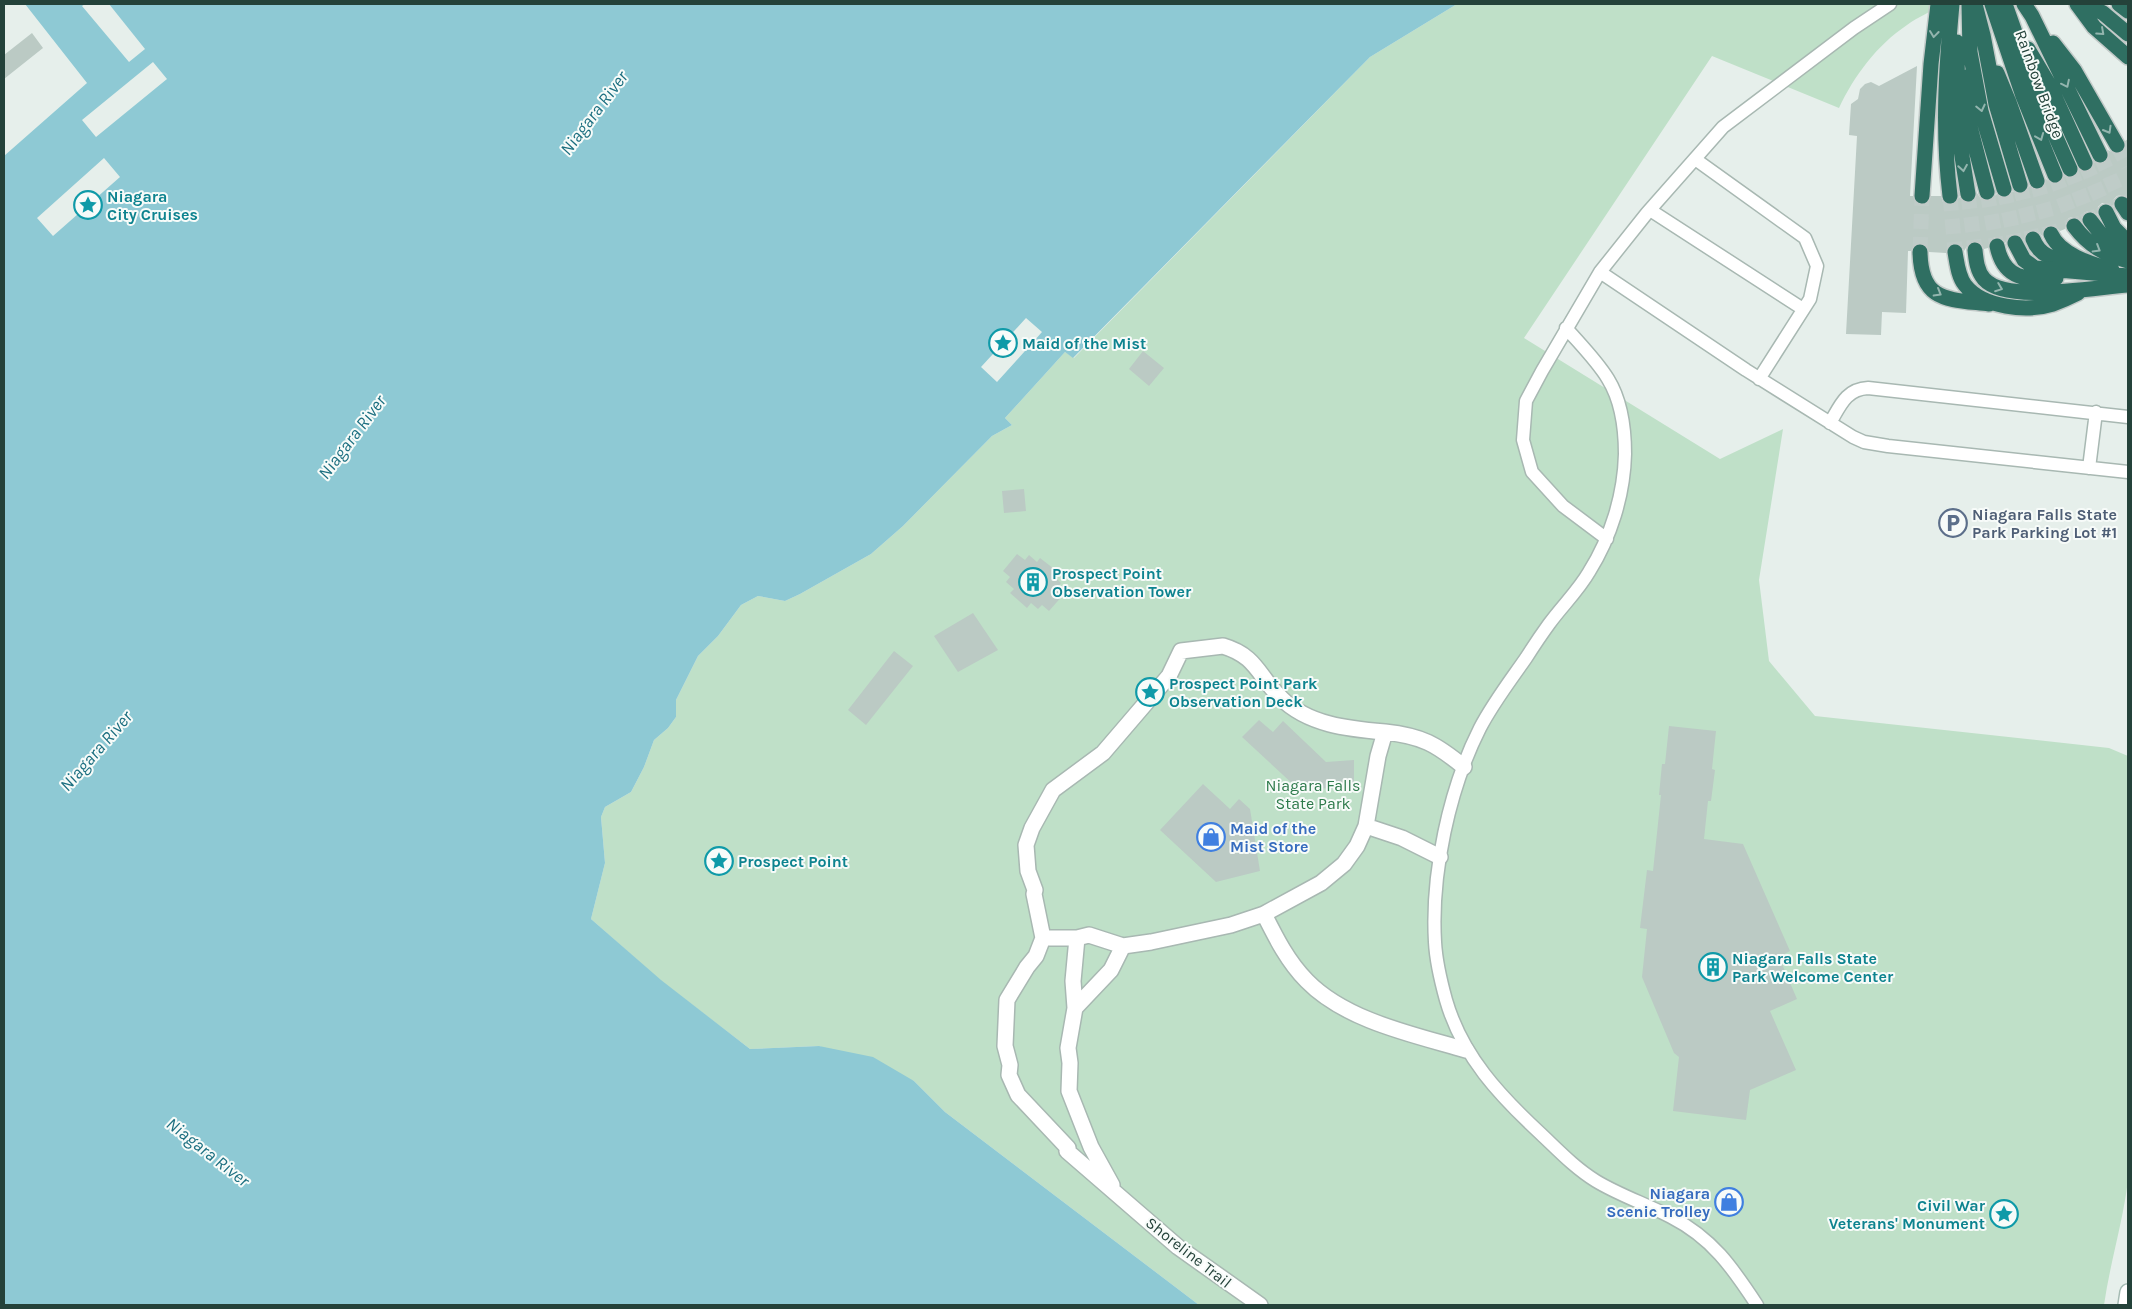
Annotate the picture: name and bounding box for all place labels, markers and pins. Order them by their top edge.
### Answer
place label: Niagara City Cruises [107,187,198,224]
place icon: Niagara City Cruises [73,190,103,220]
place icon: Maid of the Mist [988,328,1018,358]
place label: Maid of the Mist [1022,334,1146,353]
place label: Niagara Falls State Park Parking Lot #1 [1972,505,2117,542]
parking icon: Niagara Falls State Park Parking Lot #1 [1938,508,1968,538]
place label: Prospect Point Observation Tower [1052,564,1192,601]
building icon: Prospect Point Observation Tower [1018,567,1048,597]
place label: Prospect Point Park Observation Deck [1169,674,1318,711]
place icon: Prospect Point Park Observation Deck [1135,677,1165,707]
place label: Maid of the Mist Store [1230,819,1316,856]
shop icon: Maid of the Mist Store [1196,822,1226,852]
place icon: Prospect Point [704,846,734,876]
place label: Prospect Point [738,852,848,871]
place label: Niagara Falls State Park Welcome Center [1732,949,1894,986]
building icon: Niagara Falls State Park Welcome Center [1698,952,1728,982]
place label: Niagara Scenic Trolley [1606,1184,1710,1221]
shop icon: Niagara Scenic Trolley [1714,1187,1744,1217]
place label: Civil War Veterans' Monument [1829,1196,1986,1233]
place icon: Civil War Veterans' Monument [1989,1199,2019,1229]

